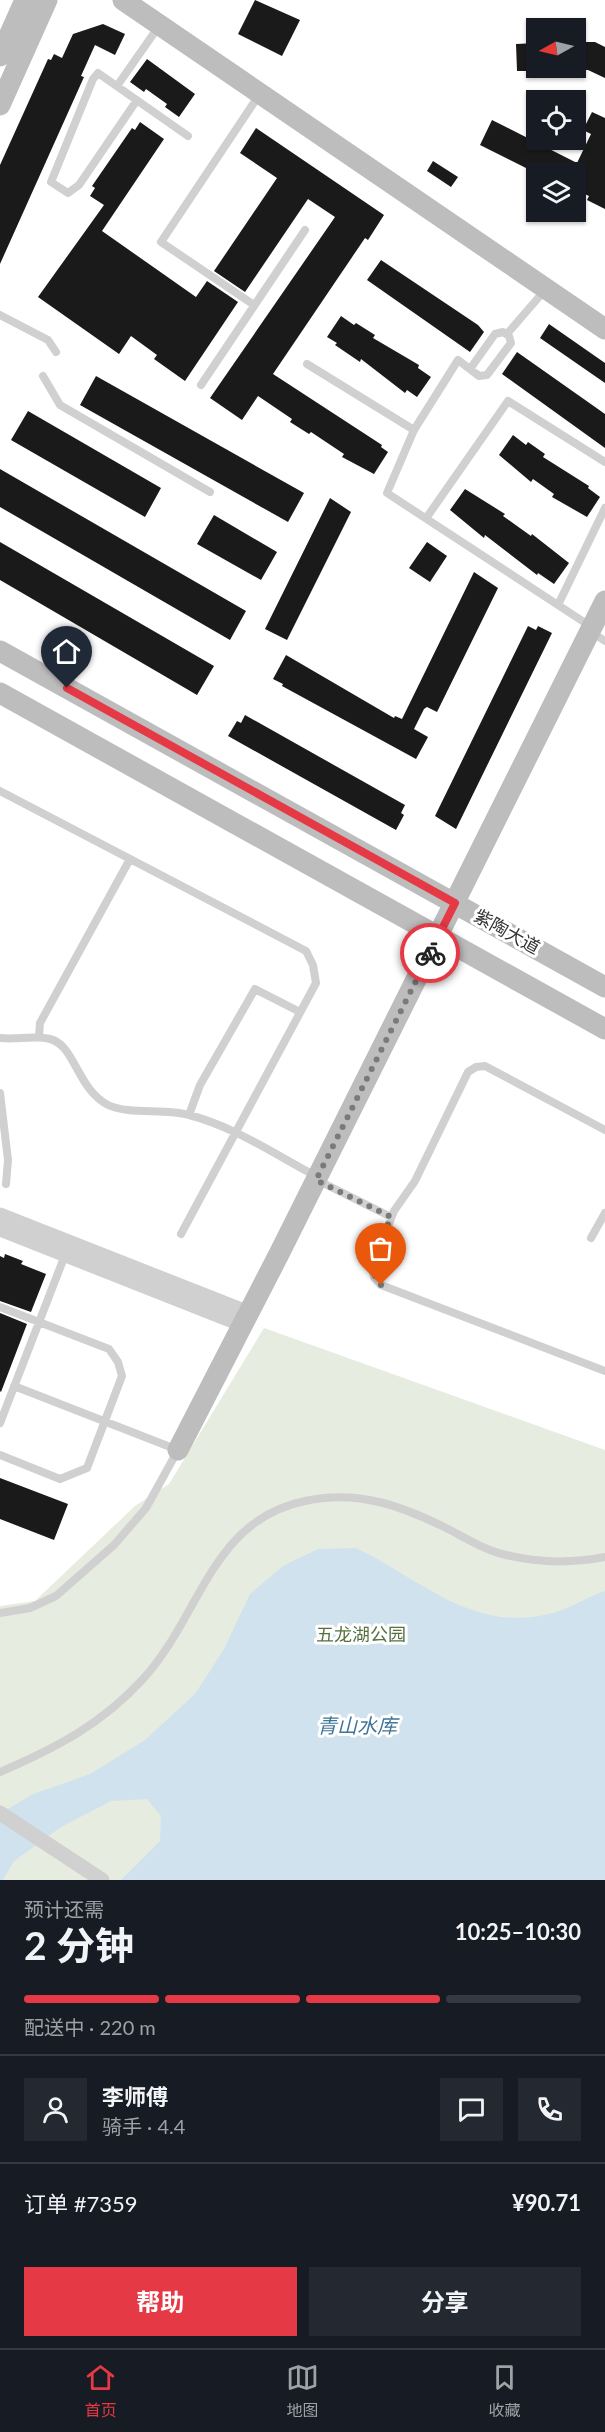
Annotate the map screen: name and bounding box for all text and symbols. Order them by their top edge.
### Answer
north arrow [526,18,586,78]
map controls [526,18,586,222]
button: locate [526,90,586,150]
button: layers [526,162,586,222]
pin [41,626,92,688]
icon: home [50,635,83,668]
street label: 紫陶大道 [471,904,544,958]
courier [400,923,460,983]
icon: bike [414,937,447,970]
pin [355,1223,406,1285]
icon: bag [364,1232,397,1265]
park label: 五龙湖公园 [316,1623,406,1645]
water label: 青山水库 [317,1713,400,1737]
text: 预计还需 [24,1897,104,1921]
text: 10:25–10:30 [455,1918,581,1945]
text: 2 分钟 [24,1922,134,1968]
text: 配送中 · 220 m [24,2015,156,2039]
button: person [24,2078,87,2141]
button: chat [440,2078,503,2141]
button: phone [518,2078,581,2141]
text: 李师傅 [102,2083,168,2110]
text: 骑手 · 4.4 [102,2114,185,2138]
text: ¥90.71 [512,2189,581,2216]
text: 订单 #7359 [24,2190,137,2217]
button: 帮助 [24,2267,297,2336]
button: 分享 [309,2267,581,2336]
tab: 首页 [84,2361,117,2421]
tab: 地图 [286,2361,319,2421]
tab: 收藏 [488,2361,521,2421]

